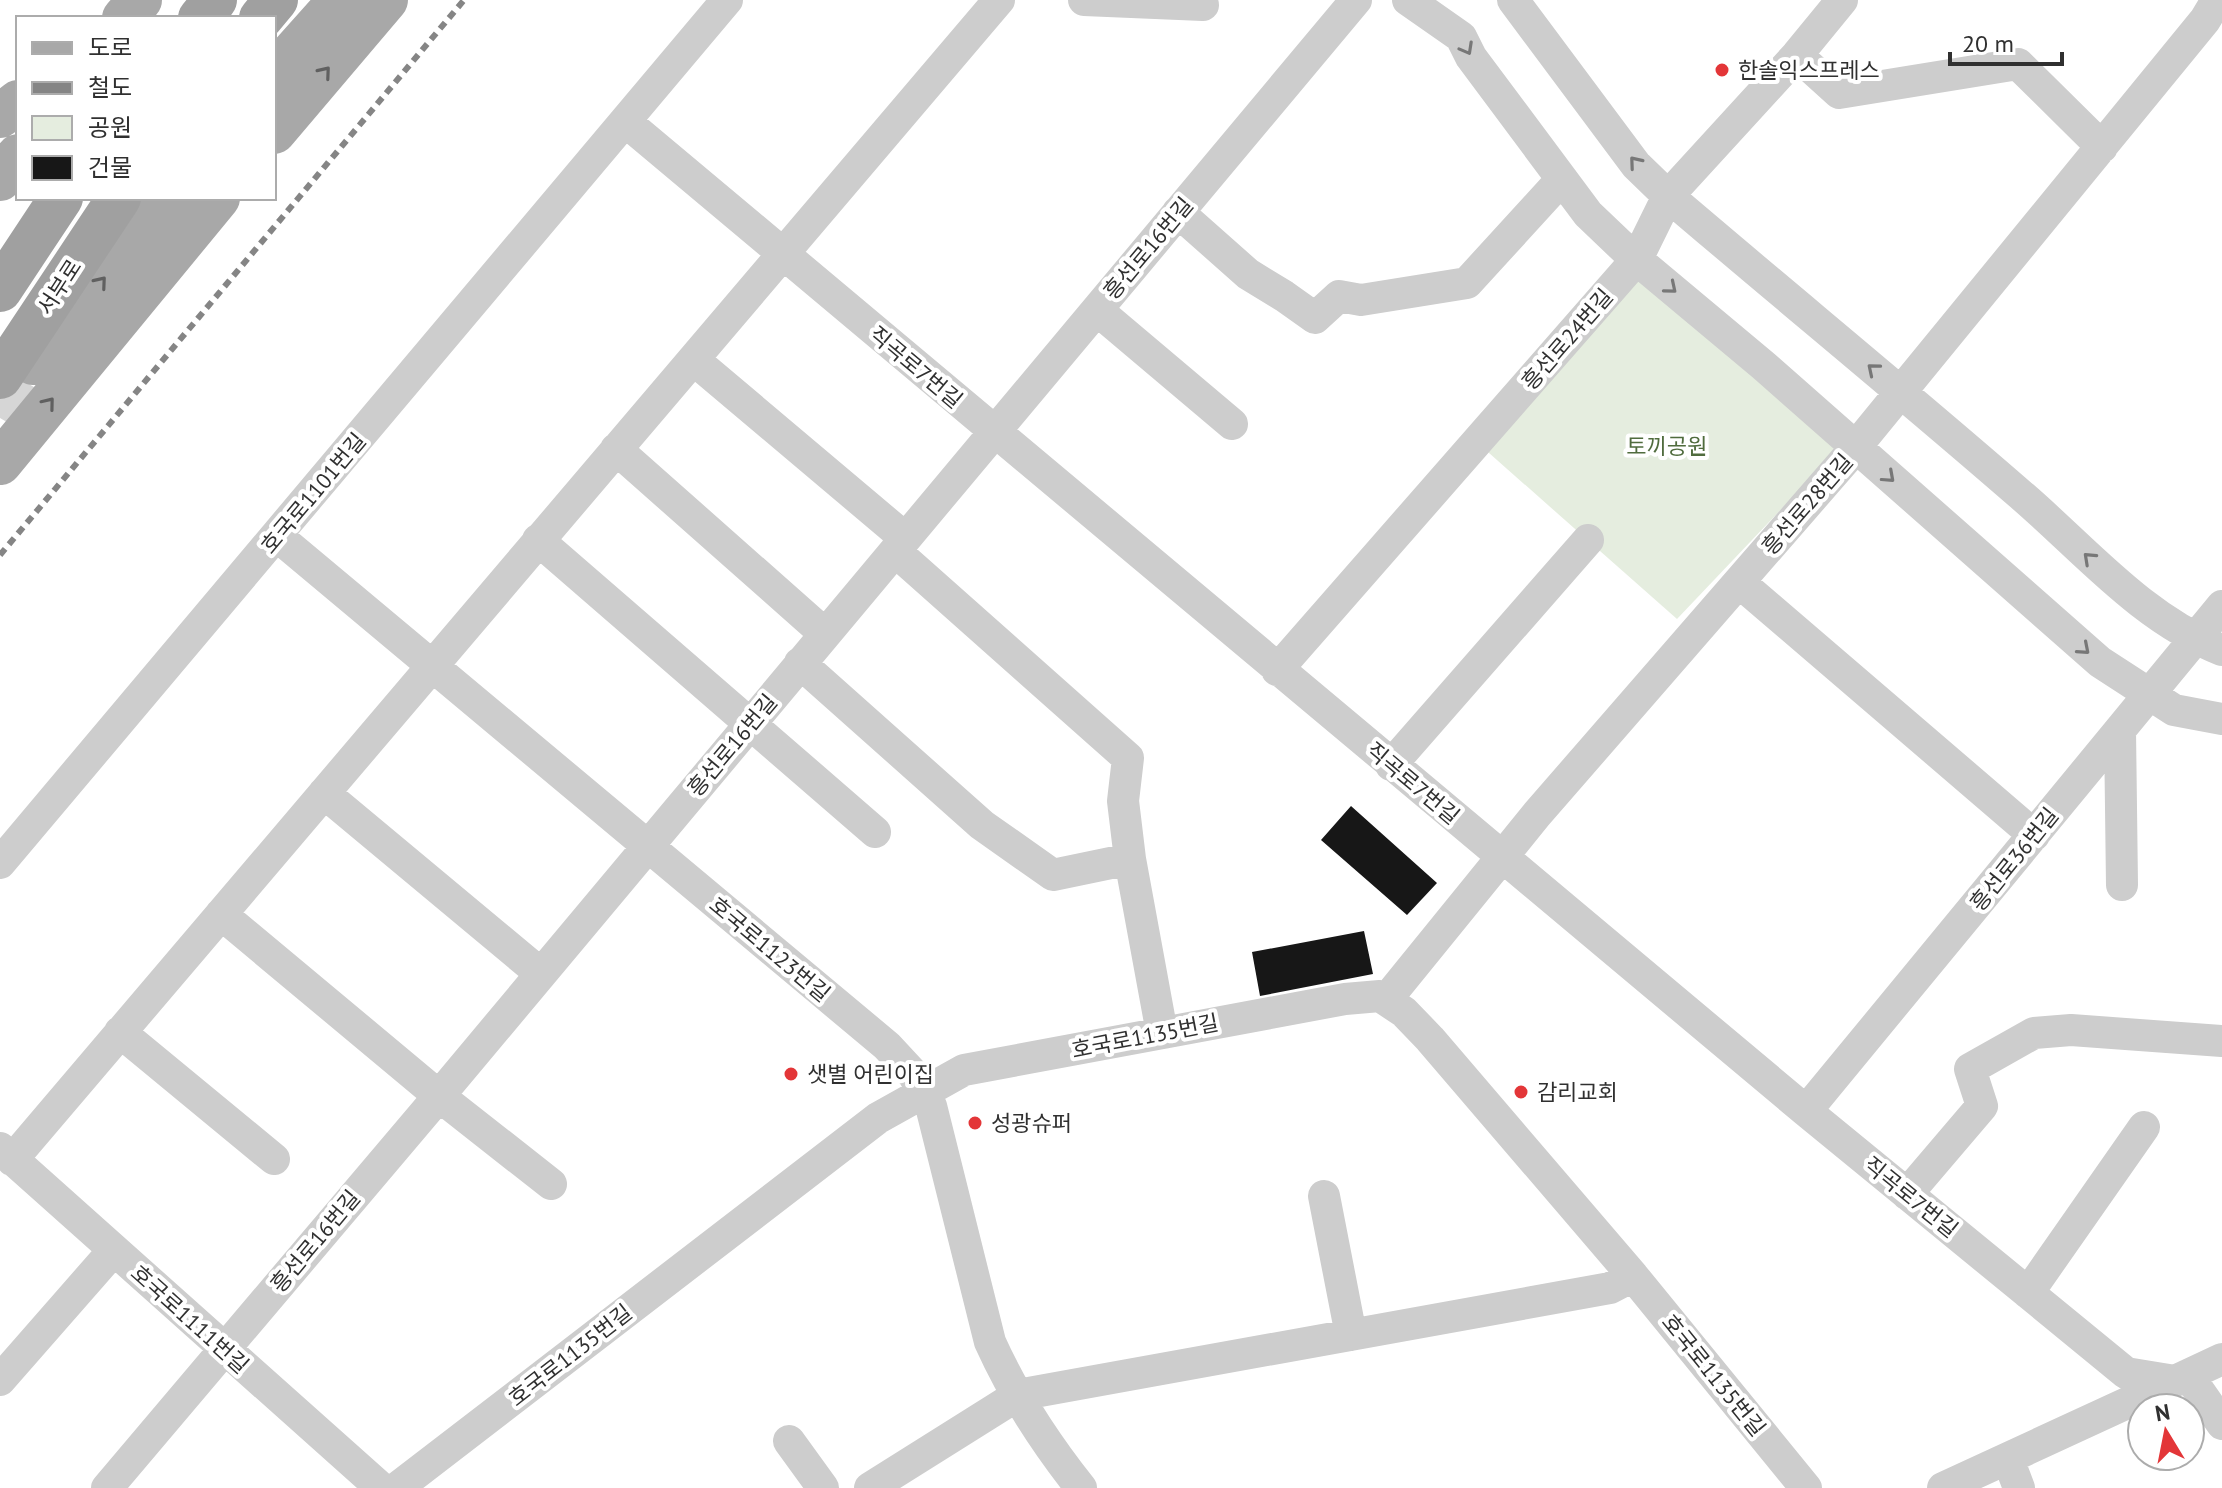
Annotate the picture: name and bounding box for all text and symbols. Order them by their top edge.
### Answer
legend [16,16,276,200]
scale bar [1950,16,2062,66]
text: 20 m [1962,28,2014,59]
text: 도로 [88,32,132,63]
one-way arrow [1458,41,1473,55]
place label: 한솔익스프레스 [1738,56,1880,84]
marker: 한솔익스프레스 [1713,61,1731,79]
one-way arrow [315,67,329,82]
text: 철도 [88,72,132,103]
text: 공원 [88,112,132,143]
text: 건물 [88,152,132,183]
one-way arrow [1630,156,1645,171]
street label: 흥선로16번길 [1097,191,1199,305]
street label: 서부로 [31,254,87,320]
one-way arrow [91,276,106,291]
one-way arrow [1662,278,1676,293]
street label: 흥선로24번길 [1515,283,1619,395]
street label: 직곡로7번길 [864,320,968,414]
one-way arrow [1867,364,1882,379]
one-way arrow [39,397,54,412]
street label: 호국로1101번길 [254,427,372,559]
park label: 토끼공원 [1627,432,1707,460]
street label: 흥선로28번길 [1755,448,1859,560]
one-way arrow [1879,467,1894,481]
one-way arrow [2084,554,2099,568]
one-way arrow [2074,639,2089,653]
street label: 흥선로16번길 [681,688,783,802]
street label: 직곡로7번길 [1361,736,1465,830]
street label: 흥선로36번길 [1964,802,2064,916]
street label: 호국로1123번길 [704,890,836,1008]
street label: 호국로1135번길 [1069,1008,1221,1064]
place label: 샛별 어린이집 [807,1060,934,1088]
marker: 샛별 어린이집 [782,1065,800,1083]
place label: 감리교회 [1537,1078,1618,1106]
marker: 감리교회 [1512,1083,1530,1101]
place label: 성광슈퍼 [991,1109,1072,1137]
marker: 성광슈퍼 [966,1114,984,1132]
street label: 직곡로7번길 [1858,1150,1964,1244]
street label: 흥선로16번길 [264,1184,366,1298]
street label: 호국로1111번길 [125,1259,255,1379]
street label: 호국로1135번길 [503,1298,637,1412]
street label: 호국로1135번길 [1656,1308,1772,1442]
north arrow [2126,1392,2206,1472]
text: N [2153,1397,2172,1427]

